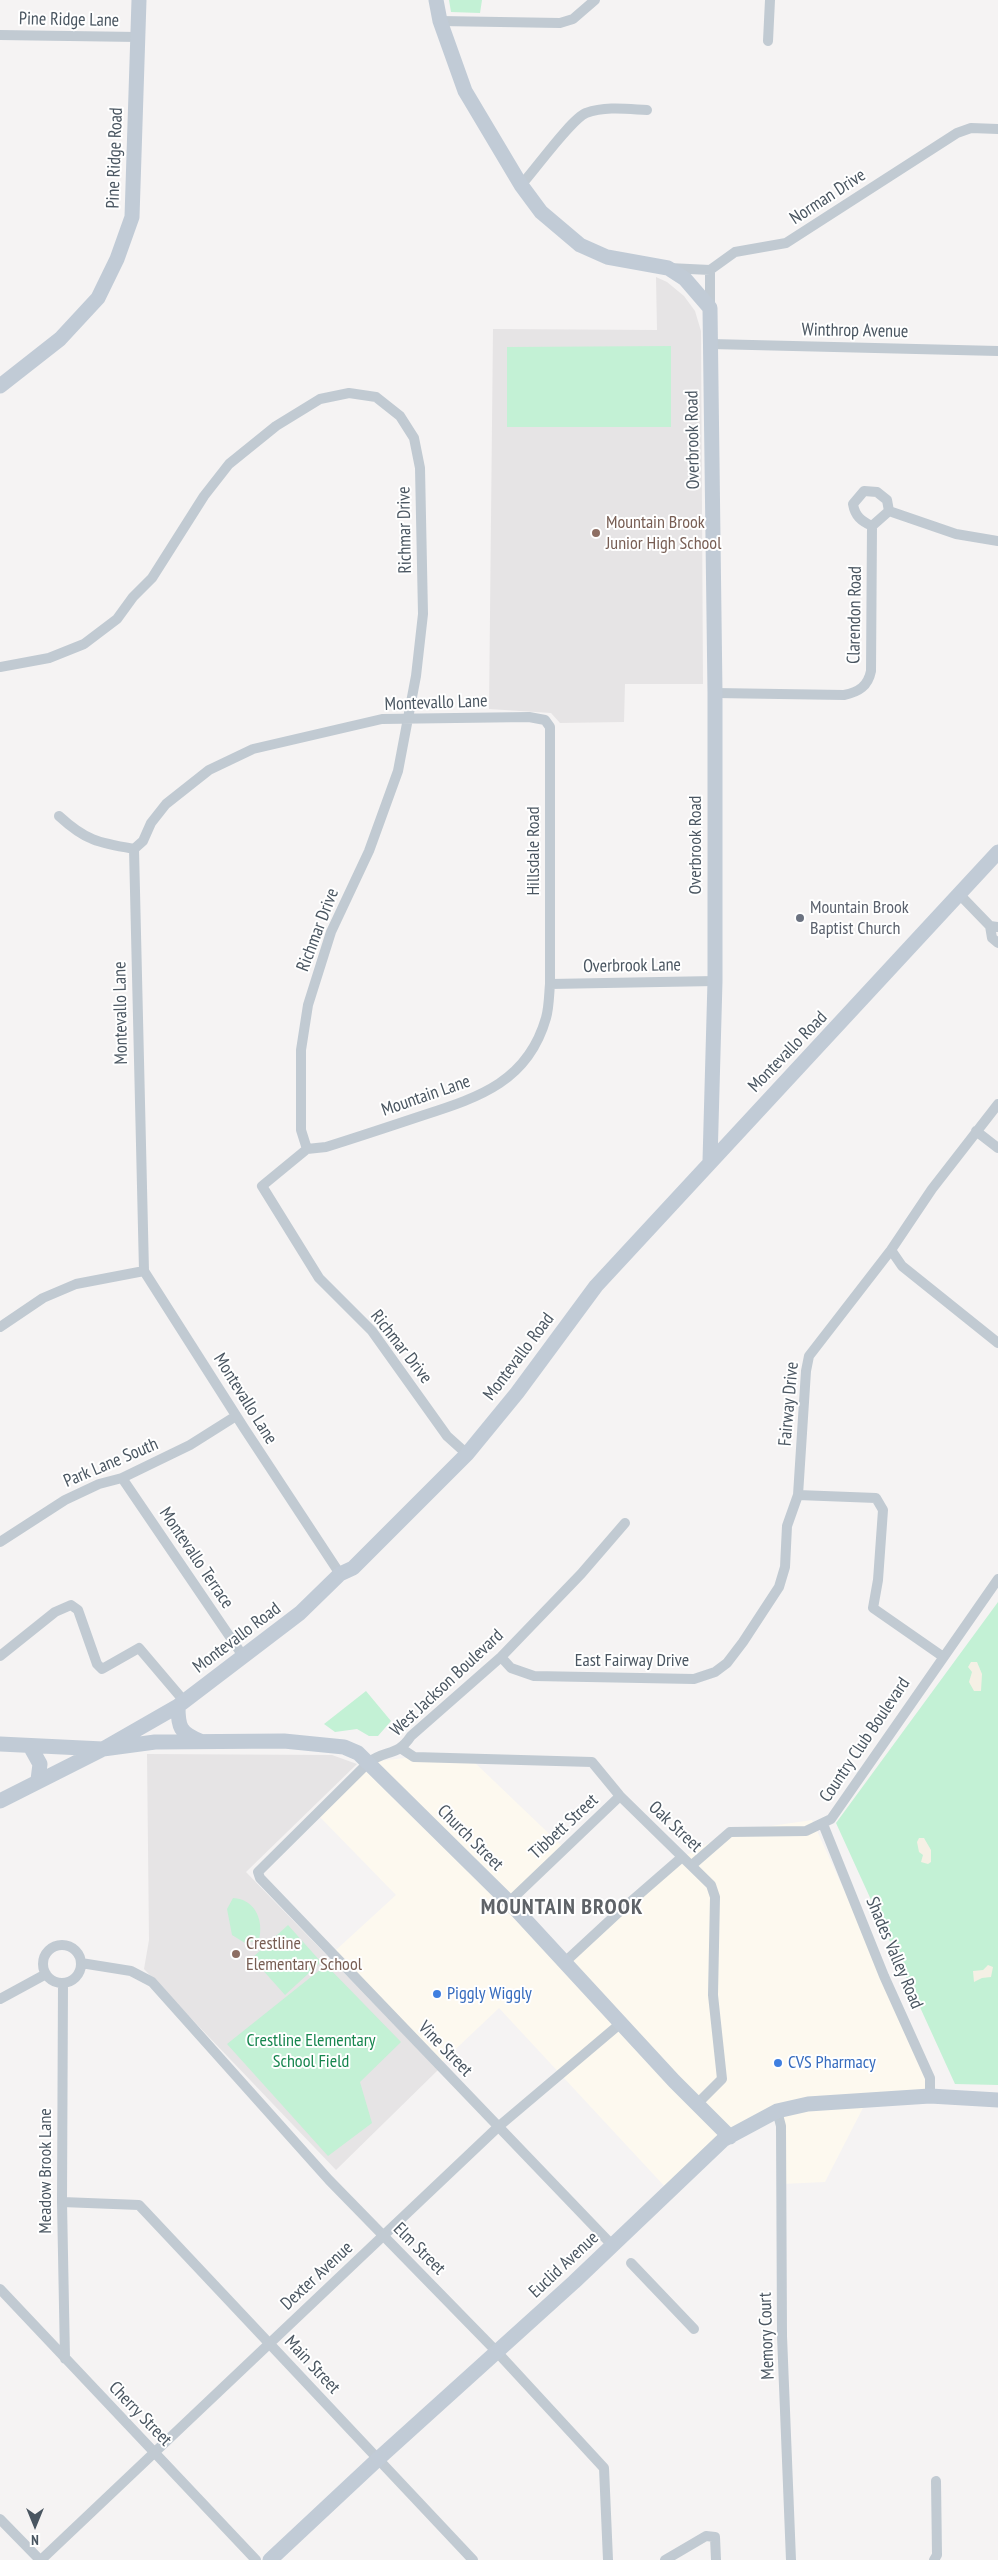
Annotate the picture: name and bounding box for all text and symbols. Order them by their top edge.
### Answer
street label: Pine Ridge Lane [19,8,119,32]
street label: Pine Ridge Road [102,107,128,209]
street label: Norman Drive [786,165,870,229]
street label: Winthrop Avenue [801,319,909,343]
street label: Overbrook Road [681,390,705,490]
street label: Richmar Drive [393,486,417,574]
place label: Mountain Brook Junior High School [606,512,721,554]
marker: Mountain Brook Junior High School [590,527,602,539]
street label: Clarendon Road [843,566,867,664]
street label: Montevallo Lane [384,690,488,716]
street label: Overbrook Road [685,796,707,894]
street label: Hillsdale Road [523,806,545,896]
street label: Richmar Drive [292,885,344,975]
place label: Mountain Brook Baptist Church [810,897,909,940]
marker: Mountain Brook Baptist Church [794,912,806,924]
street label: Overbrook Lane [583,954,681,978]
street label: Montevallo Lane [109,961,133,1065]
street label: Montevallo Road [744,1007,832,1097]
street label: Mountain Lane [379,1071,473,1121]
street label: Richmar Drive [366,1306,436,1388]
street label: Montevallo Road [479,1309,559,1405]
street label: Montevallo Lane [209,1350,281,1448]
street label: Fairway Drive [775,1361,803,1447]
street label: Park Lane South [61,1433,161,1493]
street label: Montevallo Terrace [154,1503,238,1613]
street label: Montevallo Road [189,1598,285,1678]
street label: West Jackson Boulevard [386,1625,508,1741]
street label: East Fairway Drive [575,1650,689,1672]
street label: Country Club Boulevard [815,1673,915,1807]
street label: Tibbett Street [525,1790,603,1864]
street label: Oak Street [644,1797,706,1857]
street label: Church Street [433,1801,507,1875]
street label: Shades Valley Road [861,1894,927,2012]
district label: MOUNTAIN BROOK [479,1895,645,1921]
place label: Crestline Elementary School [246,1933,362,1976]
marker: Crestline Elementary School [230,1948,242,1960]
place label: Piggly Wiggly [447,1983,532,2005]
marker: Piggly Wiggly [431,1988,443,2000]
street label: Vine Street [413,2017,477,2081]
park label: Crestline Elementary School Field [247,2030,375,2072]
place label: CVS Pharmacy [788,2052,876,2074]
marker: CVS Pharmacy [772,2057,784,2069]
street label: Meadow Brook Lane [35,2108,57,2234]
street label: Elm Street [388,2218,450,2280]
street label: Euclid Avenue [525,2227,603,2303]
street label: Dexter Avenue [277,2237,357,2315]
street label: Memory Court [755,2292,779,2380]
street label: Main Street [280,2331,344,2399]
street label: Cherry Street [104,2377,176,2451]
north arrow [10,2500,60,2550]
text: N [31,2531,39,2549]

